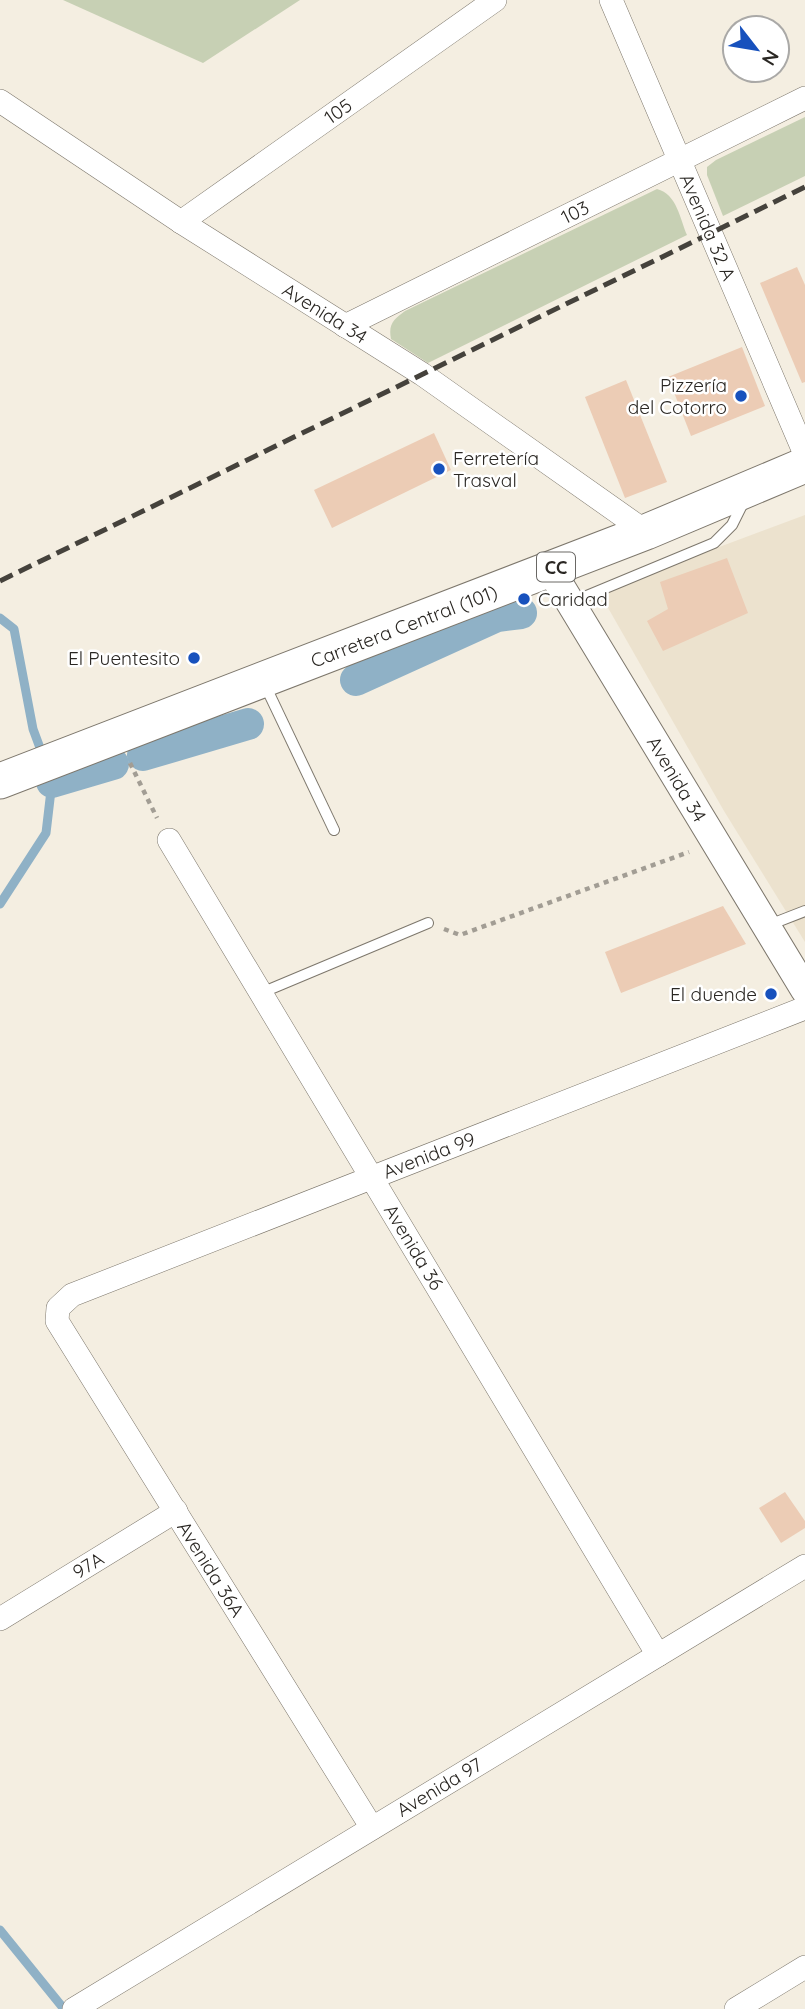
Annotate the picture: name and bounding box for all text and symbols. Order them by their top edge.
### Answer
north arrow [721,14,791,84]
text: N [757,46,784,70]
street label: 105 [319,93,357,129]
street label: Avenida 32 A [675,170,741,284]
street label: 103 [557,195,593,229]
street label: Avenida 34 [278,277,372,349]
place label: Pizzería del Cotorro [628,373,727,419]
marker: Pizzería del Cotorro [733,388,749,404]
place label: Ferretería Trasval [453,446,539,492]
marker: Ferretería Trasval [431,461,447,477]
road number: CC [537,552,575,582]
street label: Carretera Central (101) [307,579,501,673]
place label: Caridad [538,587,608,611]
marker: Caridad [516,591,532,607]
place label: El Puentesito [68,646,180,670]
marker: El Puentesito [186,650,202,666]
street label: Avenida 34 [642,732,712,826]
place label: El duende [670,982,757,1006]
marker: El duende [763,986,779,1002]
street label: Avenida 99 [379,1126,479,1184]
street label: Avenida 36 [379,1200,449,1294]
street label: Avenida 36A [172,1517,250,1621]
street label: 97A [68,1546,108,1584]
street label: Avenida 97 [392,1752,486,1822]

